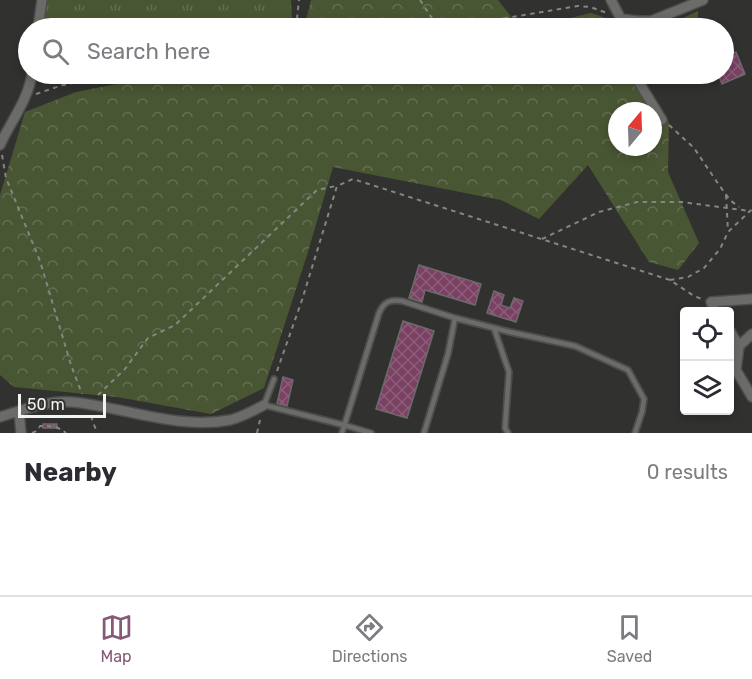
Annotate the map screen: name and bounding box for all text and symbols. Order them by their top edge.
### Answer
search box [18,18,734,84]
icon: search [39,35,72,68]
text: Search here [87,38,210,65]
north arrow [608,102,662,156]
map controls [680,307,734,415]
button: locate [680,307,734,361]
button: layers [680,361,734,415]
scale bar [18,391,106,418]
text: 50 m [27,395,65,414]
text: Nearby [24,457,117,488]
text: 0 results [647,460,728,484]
tab: Map [100,611,133,666]
tab: Directions [332,611,408,666]
tab: Saved [607,611,652,666]

